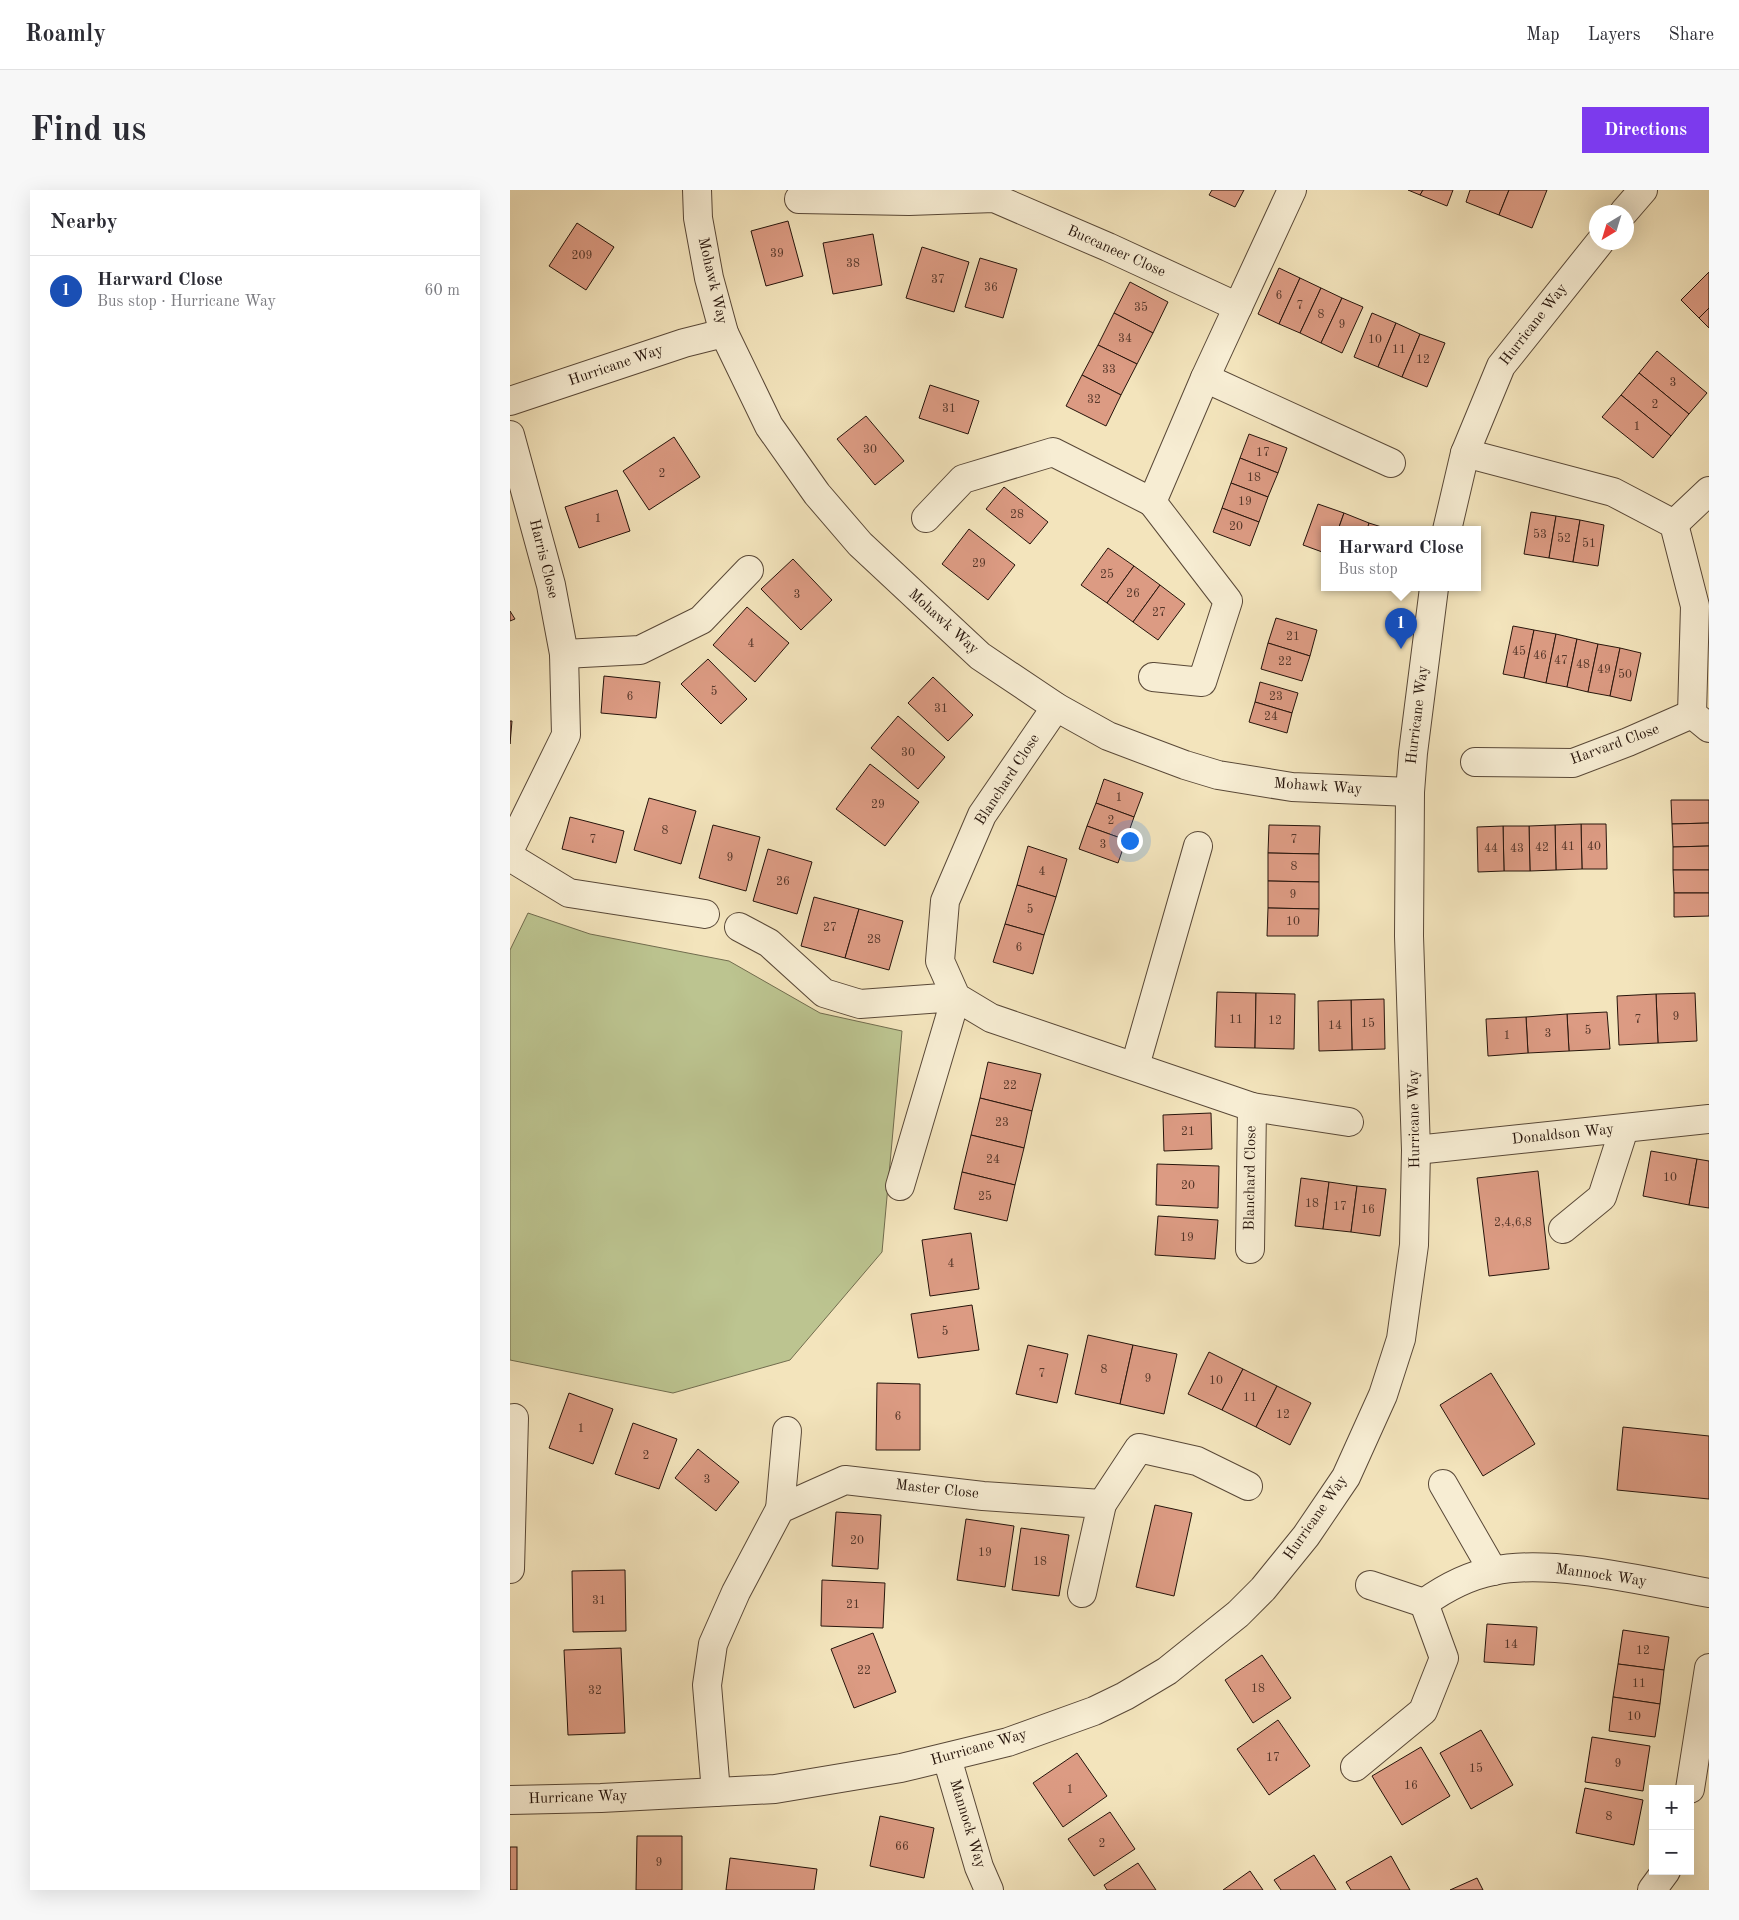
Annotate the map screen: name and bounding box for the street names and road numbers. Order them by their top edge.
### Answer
street label: Buccaneer Close [1065,224,1168,280]
street label: Mohawk Way [695,236,729,326]
street label: Hurricane Way [1498,281,1570,369]
street label: Hurricane Way [567,343,665,389]
street label: Harris Close [526,518,560,600]
street label: Mohawk Way [905,587,981,657]
street label: Hurricane Way [1405,665,1431,765]
street label: Harvard Close [1569,722,1662,768]
street label: Blanchard Close [973,732,1043,828]
street label: Mohawk Way [1273,776,1363,798]
street label: Hurricane Way [1407,1069,1423,1169]
street label: Donaldson Way [1511,1122,1615,1148]
street label: Blanchard Close [1243,1125,1259,1231]
street label: Hurricane Way [1281,1473,1351,1563]
street label: Master Close [894,1478,980,1502]
street label: Mannock Way [1554,1562,1648,1590]
street label: Hurricane Way [929,1727,1029,1769]
street label: Mannock Way [946,1778,988,1870]
street label: Hurricane Way [528,1789,628,1807]

